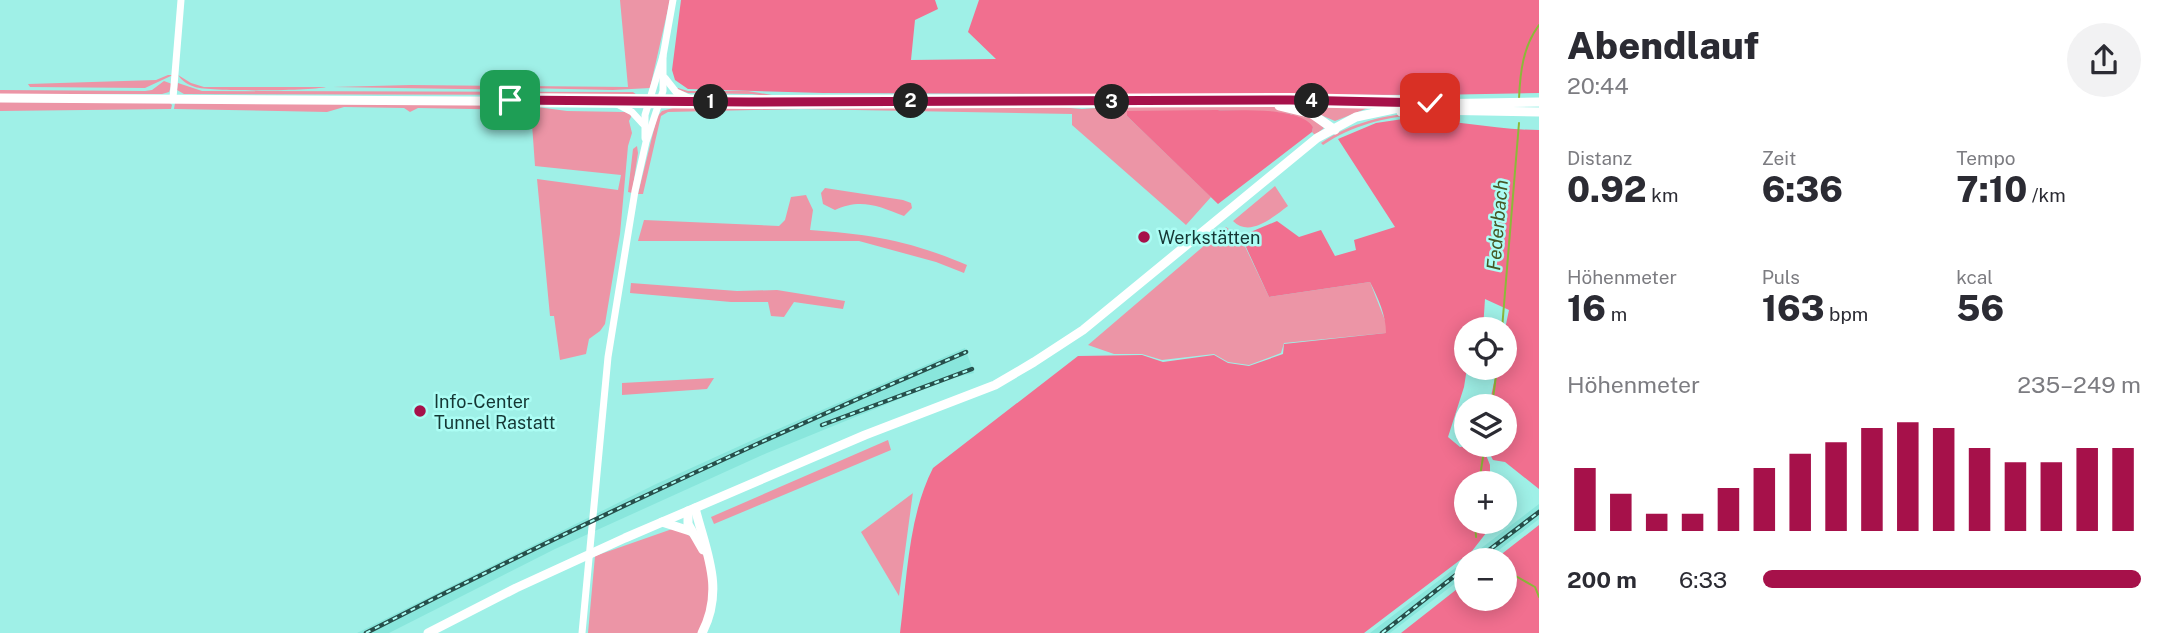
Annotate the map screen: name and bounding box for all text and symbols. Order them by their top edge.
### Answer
text: Abendlauf [1567,23,1759,68]
button: share [2067,23,2141,97]
pin [480,70,540,130]
text: 20:44 [1567,72,1629,99]
pin [1400,73,1460,133]
icon: arrive [491,81,529,119]
pin: 1 [694,84,728,119]
pin: 2 [894,84,928,119]
pin: 3 [1094,84,1130,119]
pin: 4 [1294,84,1330,119]
icon: check [1411,84,1449,122]
text: 2 [904,89,917,111]
text: 4 [1305,89,1318,111]
text: 1 [706,90,715,112]
text: 3 [1105,90,1118,112]
text: Distanz [1567,147,1632,169]
text: Zeit [1762,147,1796,169]
text: Tempo [1956,147,2016,169]
text: 0.92 [1567,169,1647,210]
text: 6:36 [1762,169,1843,210]
text: 7:10 [1956,169,2027,210]
water label: Federbach [1482,179,1512,271]
text: km [1647,184,1678,206]
text: /km [2027,184,2066,206]
place label: Werkstätten [1158,227,1260,248]
marker: Werkstätten [1136,229,1152,245]
text: Höhenmeter [1567,266,1677,288]
text: Puls [1762,266,1800,288]
text: kcal [1956,266,1993,288]
text: 16 [1567,288,1606,329]
text: 163 [1762,288,1824,329]
text: 56 [1956,288,2004,329]
text: m [1606,303,1627,325]
text: bpm [1824,303,1868,325]
map controls [1454,317,1517,611]
button: locate [1454,317,1517,380]
text: Höhenmeter [1567,371,1700,398]
text: 235–249 m [2017,371,2141,398]
place label: Info-Center Tunnel Rastatt [434,391,555,433]
button: layers [1454,394,1517,457]
marker: Info-Center Tunnel Rastatt [412,403,428,419]
button: + [1454,471,1517,534]
button: − [1454,548,1517,611]
text: 200 m [1567,566,1637,593]
text: 6:33 [1679,566,1727,593]

